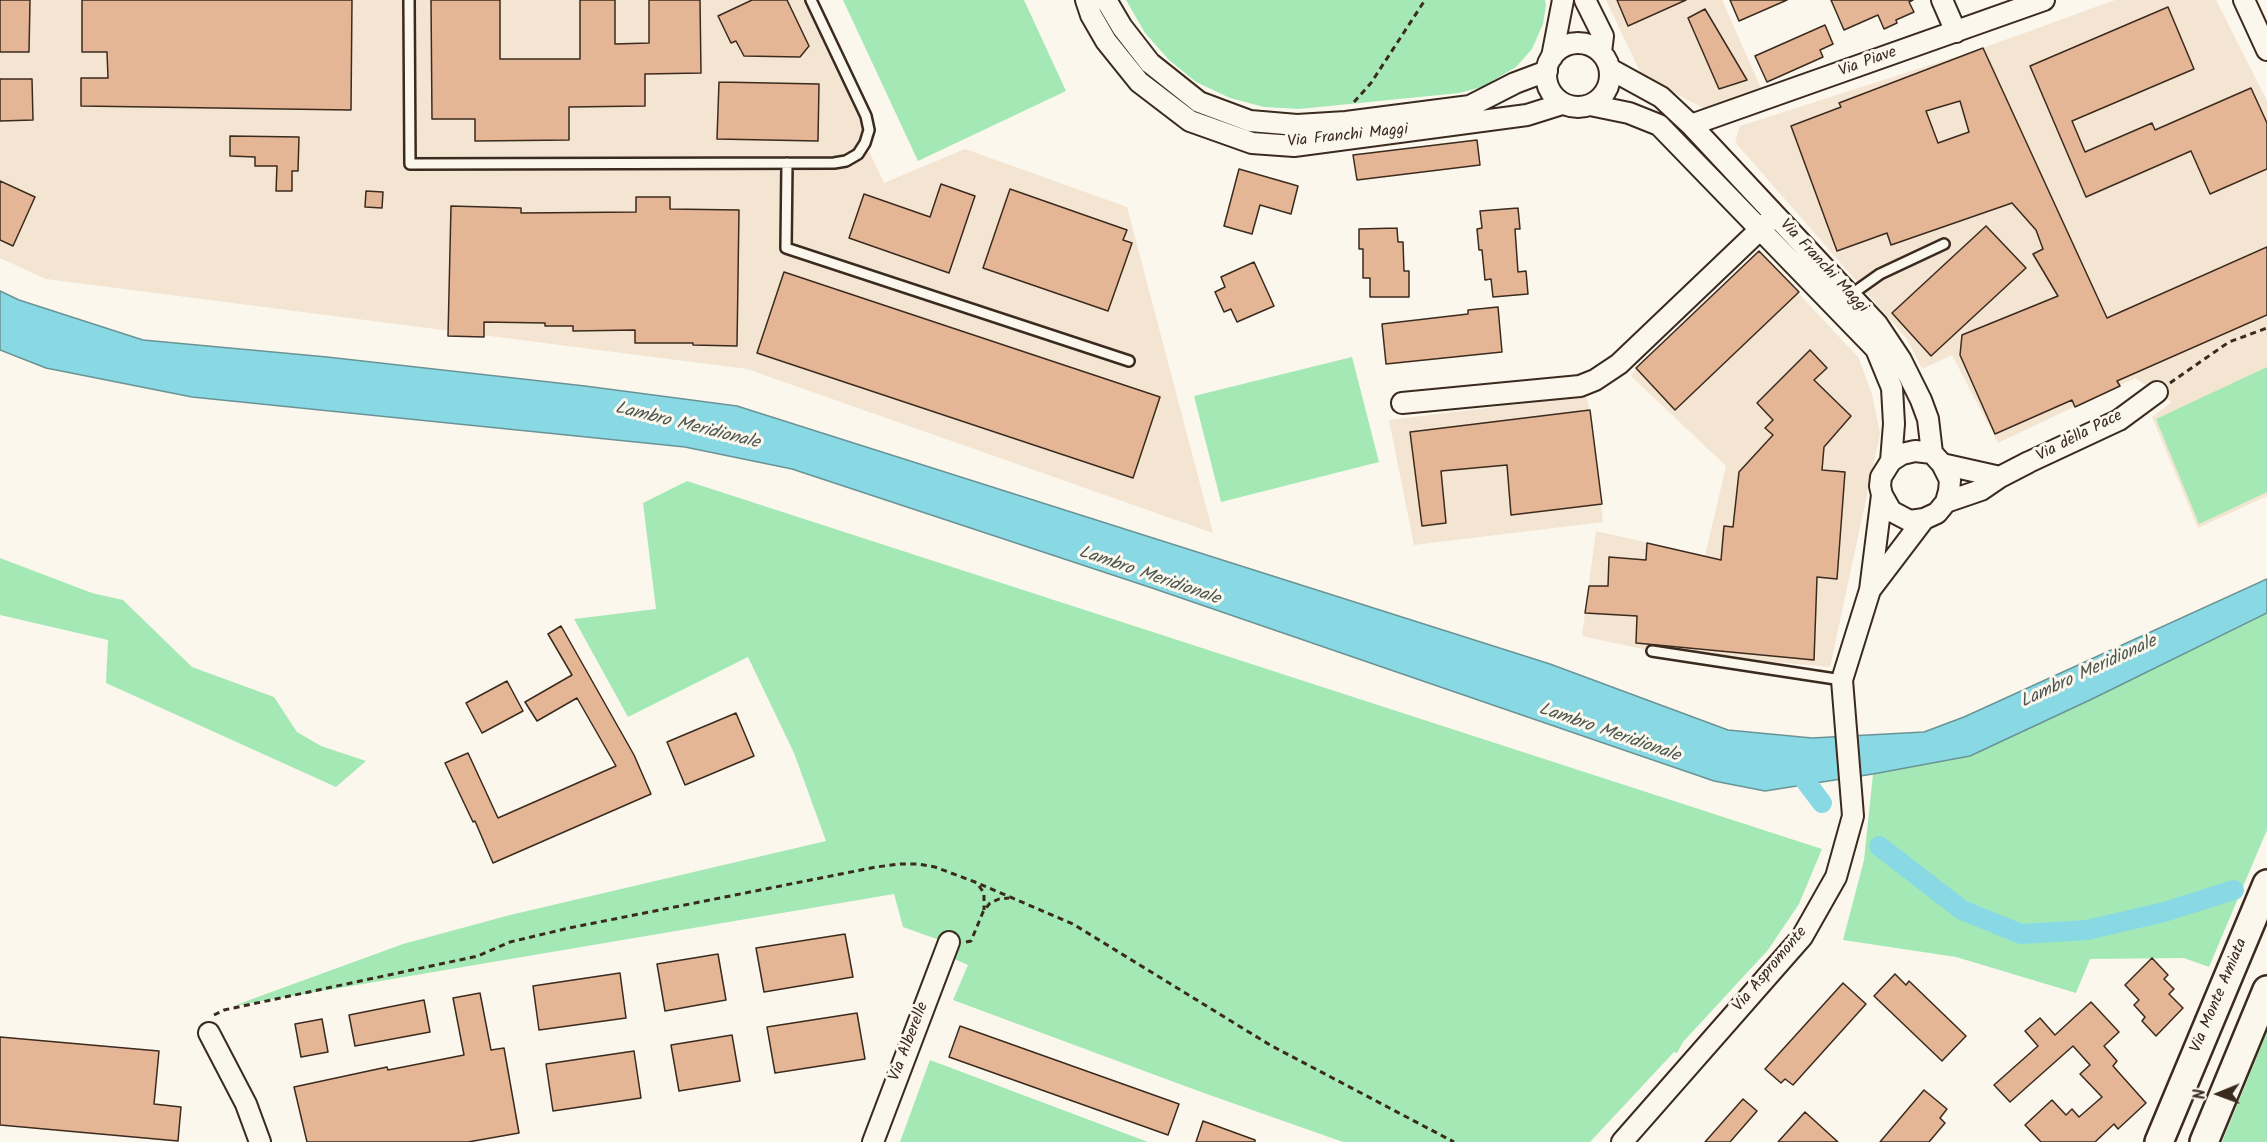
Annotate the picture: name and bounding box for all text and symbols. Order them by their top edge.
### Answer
street label: Via Piave [1836,44,1900,82]
street label: Via Franchi Maggi [1287,121,1409,153]
street label: Via Franchi Maggi [1775,216,1871,318]
water label: Lambro Meridionale [613,399,761,455]
street label: Via della Pace [2034,407,2126,467]
water label: Lambro Meridionale [1076,543,1222,611]
water label: Lambro Meridionale [2017,632,2161,714]
water label: Lambro Meridionale [1536,700,1682,768]
street label: Via Aspromonte [1730,924,1812,1016]
street label: Via Monte Amiata [2187,936,2253,1056]
street label: Via Alberelle [886,1000,934,1084]
north arrow [2189,1064,2249,1124]
text: N [2188,1089,2213,1100]

